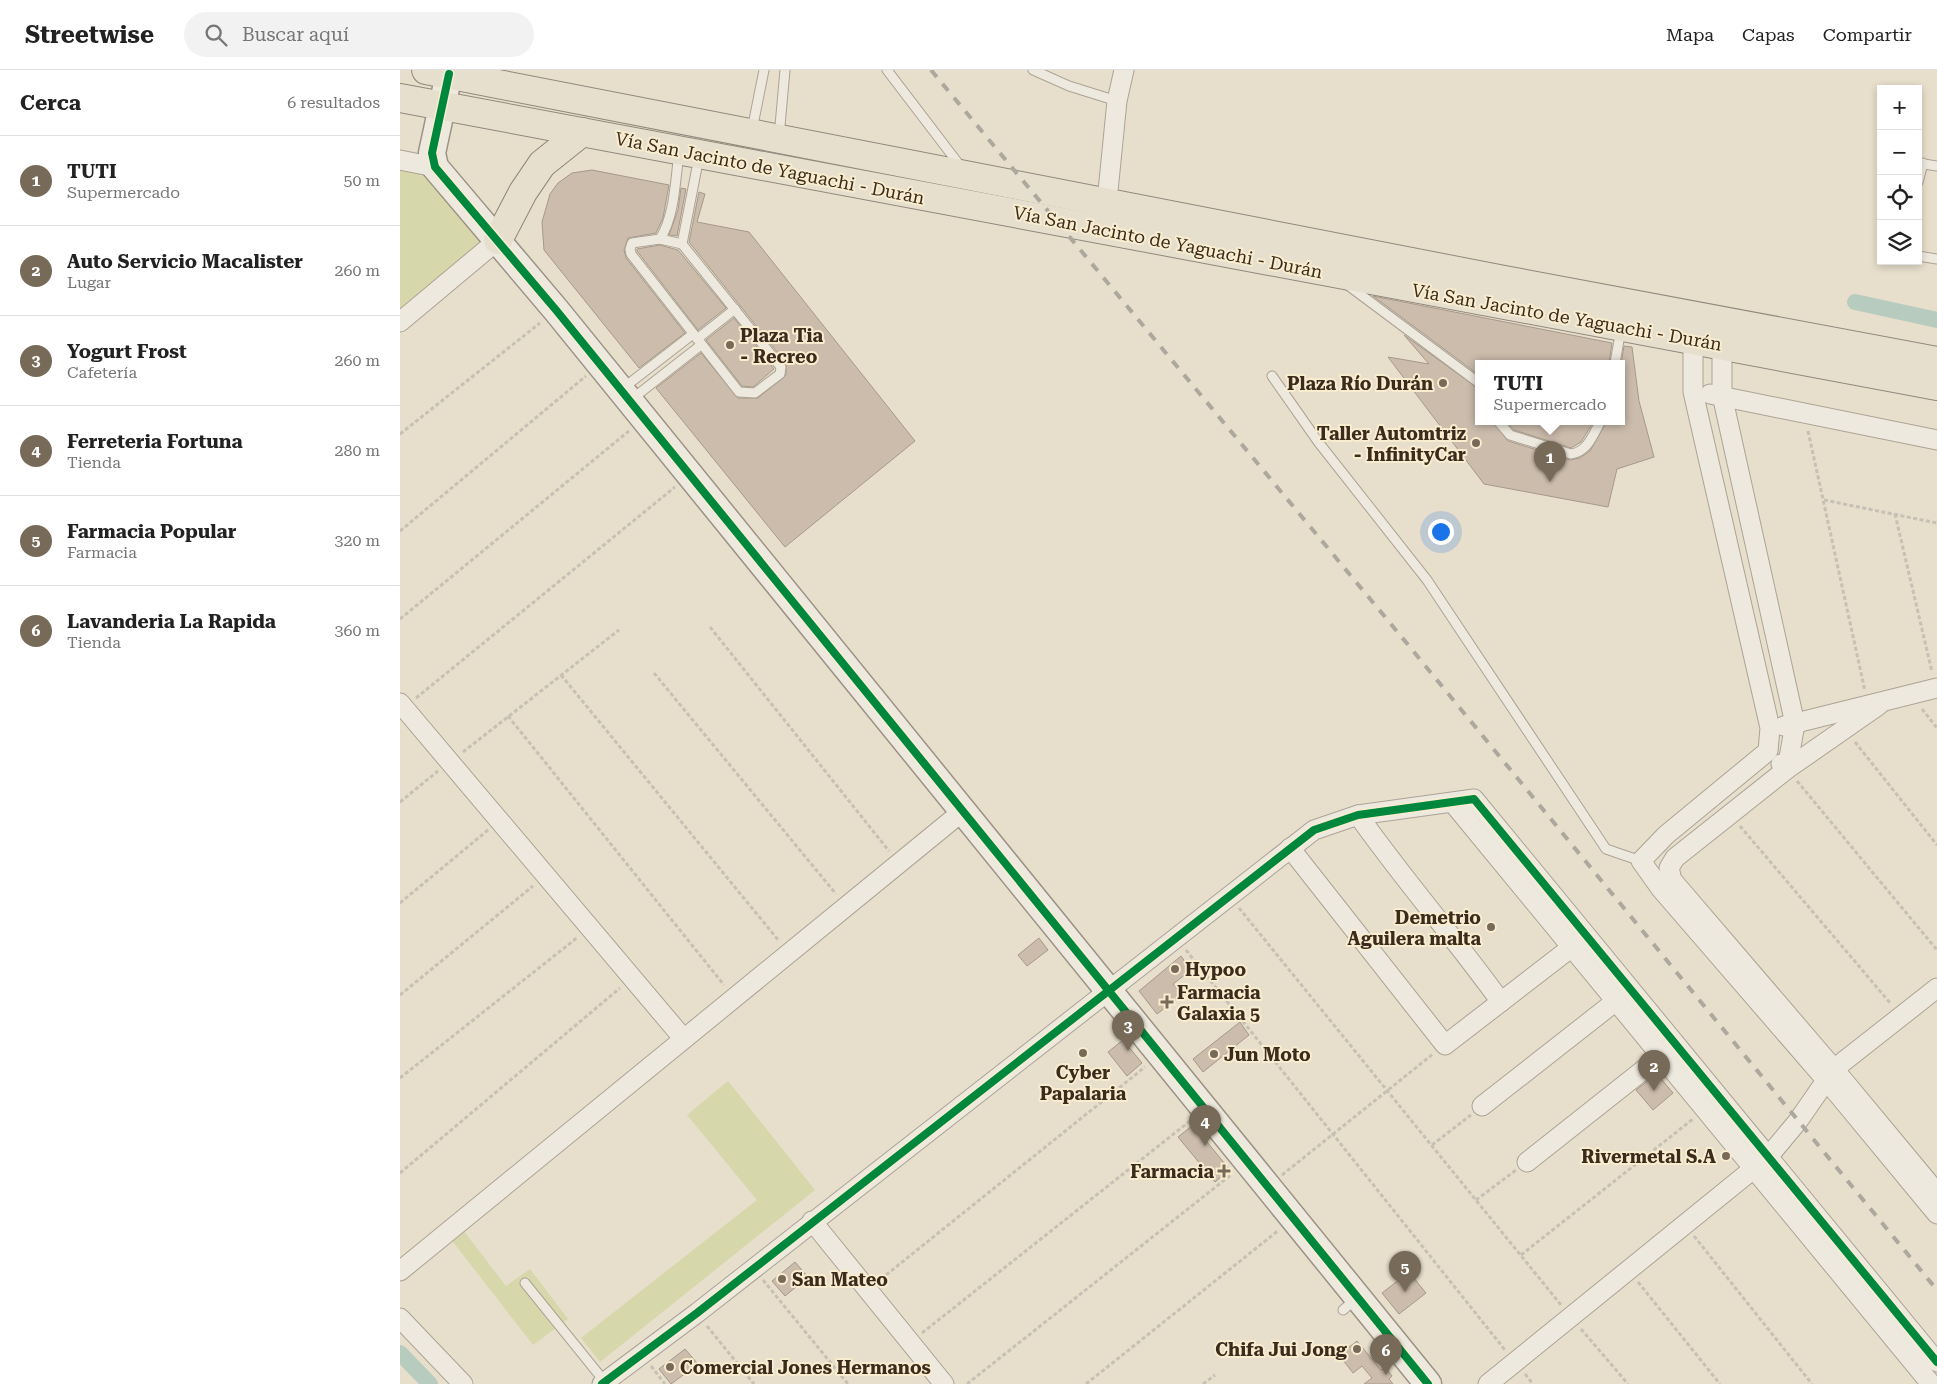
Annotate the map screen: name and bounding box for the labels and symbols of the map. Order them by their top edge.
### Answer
street label: Vía San Jacinto de Yaguachi - Durán [614,128,927,208]
street label: Vía San Jacinto de Yaguachi - Durán [1012,202,1325,282]
street label: Vía San Jacinto de Yaguachi - Durán [1410,279,1724,355]
place label: Plaza Tia - Recreo [740,325,823,367]
marker: Plaza Tia - Recreo [724,339,736,351]
place label: Plaza Río Durán [1287,373,1433,394]
marker: Plaza Río Durán [1437,377,1449,389]
place label: Taller Automtriz - InfinityCar [1317,423,1466,465]
marker: Taller Automtriz - InfinityCar [1470,437,1482,449]
pin: 1 [1534,441,1566,482]
your location [1428,519,1454,545]
place label: Demetrio Aguilera malta [1347,907,1481,949]
marker: Demetrio Aguilera malta [1485,921,1497,933]
place label: Hypoo [1185,959,1246,980]
marker: Hypoo [1169,963,1181,975]
place label: Farmacia Galaxia 5 [1177,982,1261,1024]
marker: Farmacia Galaxia 5 [1161,996,1173,1008]
pin: 3 [1112,1010,1144,1051]
place label: Jun Moto [1224,1044,1311,1065]
marker: Cyber Papalaria [1077,1047,1089,1059]
marker: Jun Moto [1208,1048,1220,1060]
pin: 2 [1638,1050,1670,1091]
place label: Cyber Papalaria [1040,1062,1127,1104]
pin: 4 [1189,1105,1221,1146]
place label: Rivermetal S.A [1581,1146,1716,1167]
marker: Rivermetal S.A [1720,1150,1732,1162]
place label: Farmacia [1130,1161,1214,1182]
marker: Farmacia [1218,1165,1230,1177]
pin: 5 [1389,1251,1421,1292]
place label: San Mateo [792,1269,888,1290]
marker: San Mateo [776,1273,788,1285]
pin: 6 [1370,1334,1402,1375]
place label: Chifa Jui Jong [1215,1339,1348,1360]
marker: Chifa Jui Jong [1351,1343,1363,1355]
place label: Comercial Jones Hermanos [680,1357,931,1378]
marker: Comercial Jones Hermanos [664,1361,676,1373]

